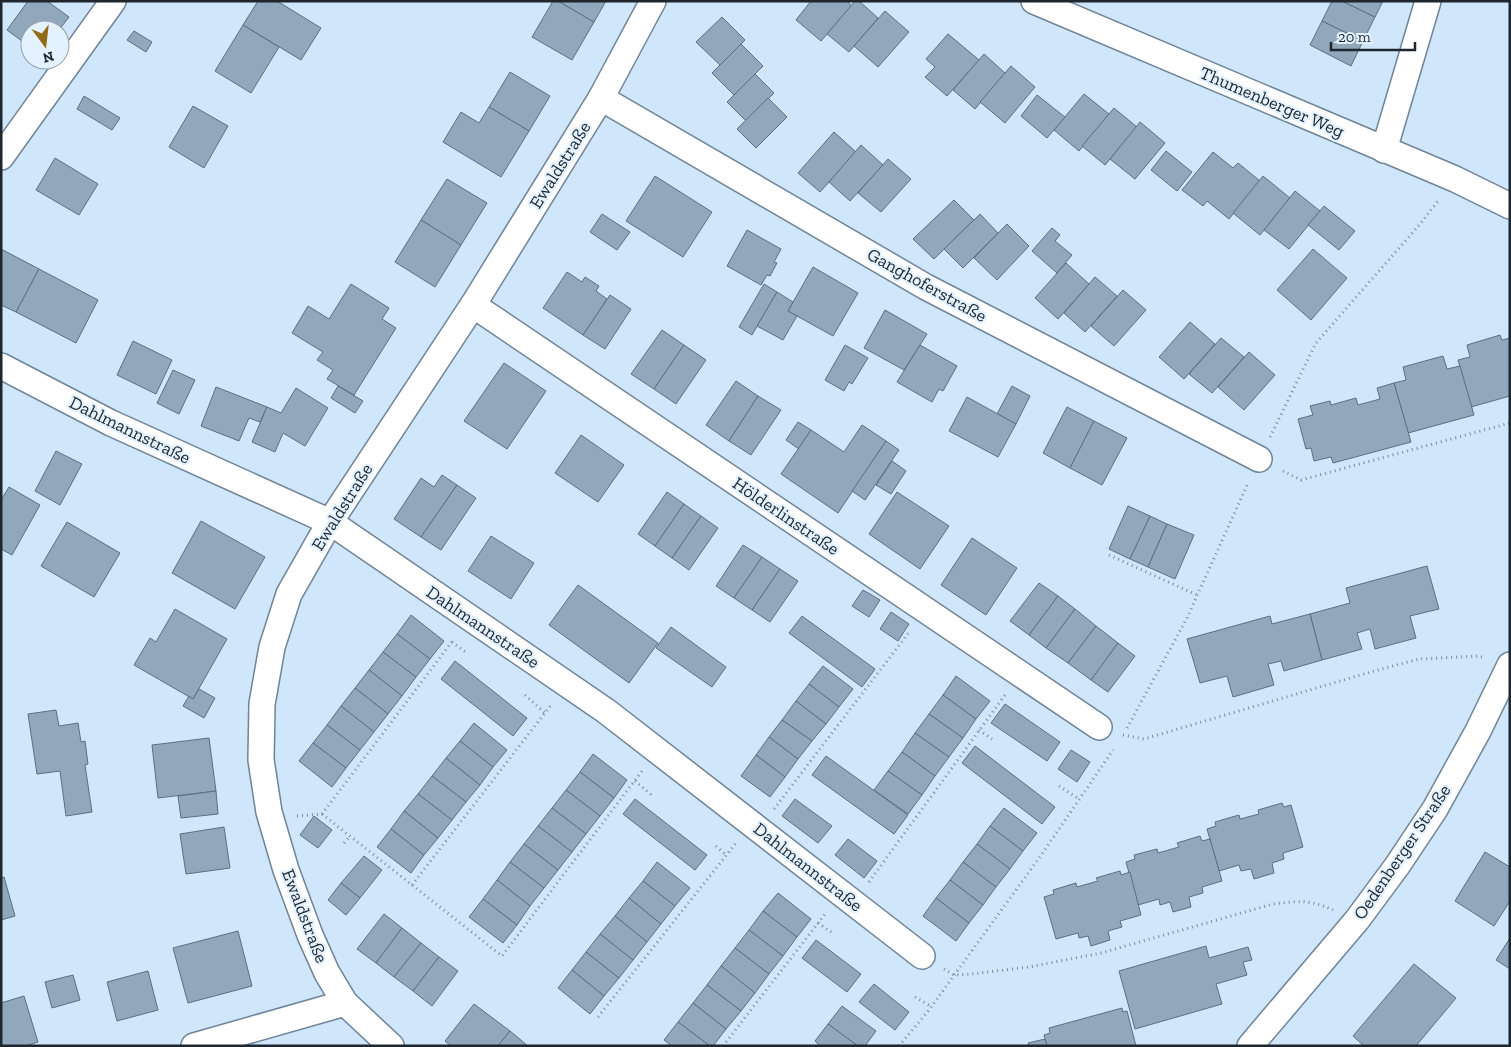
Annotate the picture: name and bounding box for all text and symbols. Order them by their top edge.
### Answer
north arrow [20,20,70,70]
scale bar [1331,20,1415,52]
text: 20 m [1338,28,1371,46]
text: N [41,47,56,67]
street label: Thumenberger Weg [1197,62,1348,142]
street label: Ewaldstraße [525,117,595,213]
street label: Ganghoferstraße [863,243,991,327]
street label: Dahlmannstraße [66,391,194,469]
street label: Ewaldstraße [307,459,377,555]
street label: Hölderlinstraße [728,472,844,560]
street label: Dahlmannstraße [422,581,544,673]
street label: Oedenberger Straße [1349,780,1455,924]
street label: Dahlmannstraße [749,818,867,916]
street label: Ewaldstraße [277,866,333,966]

